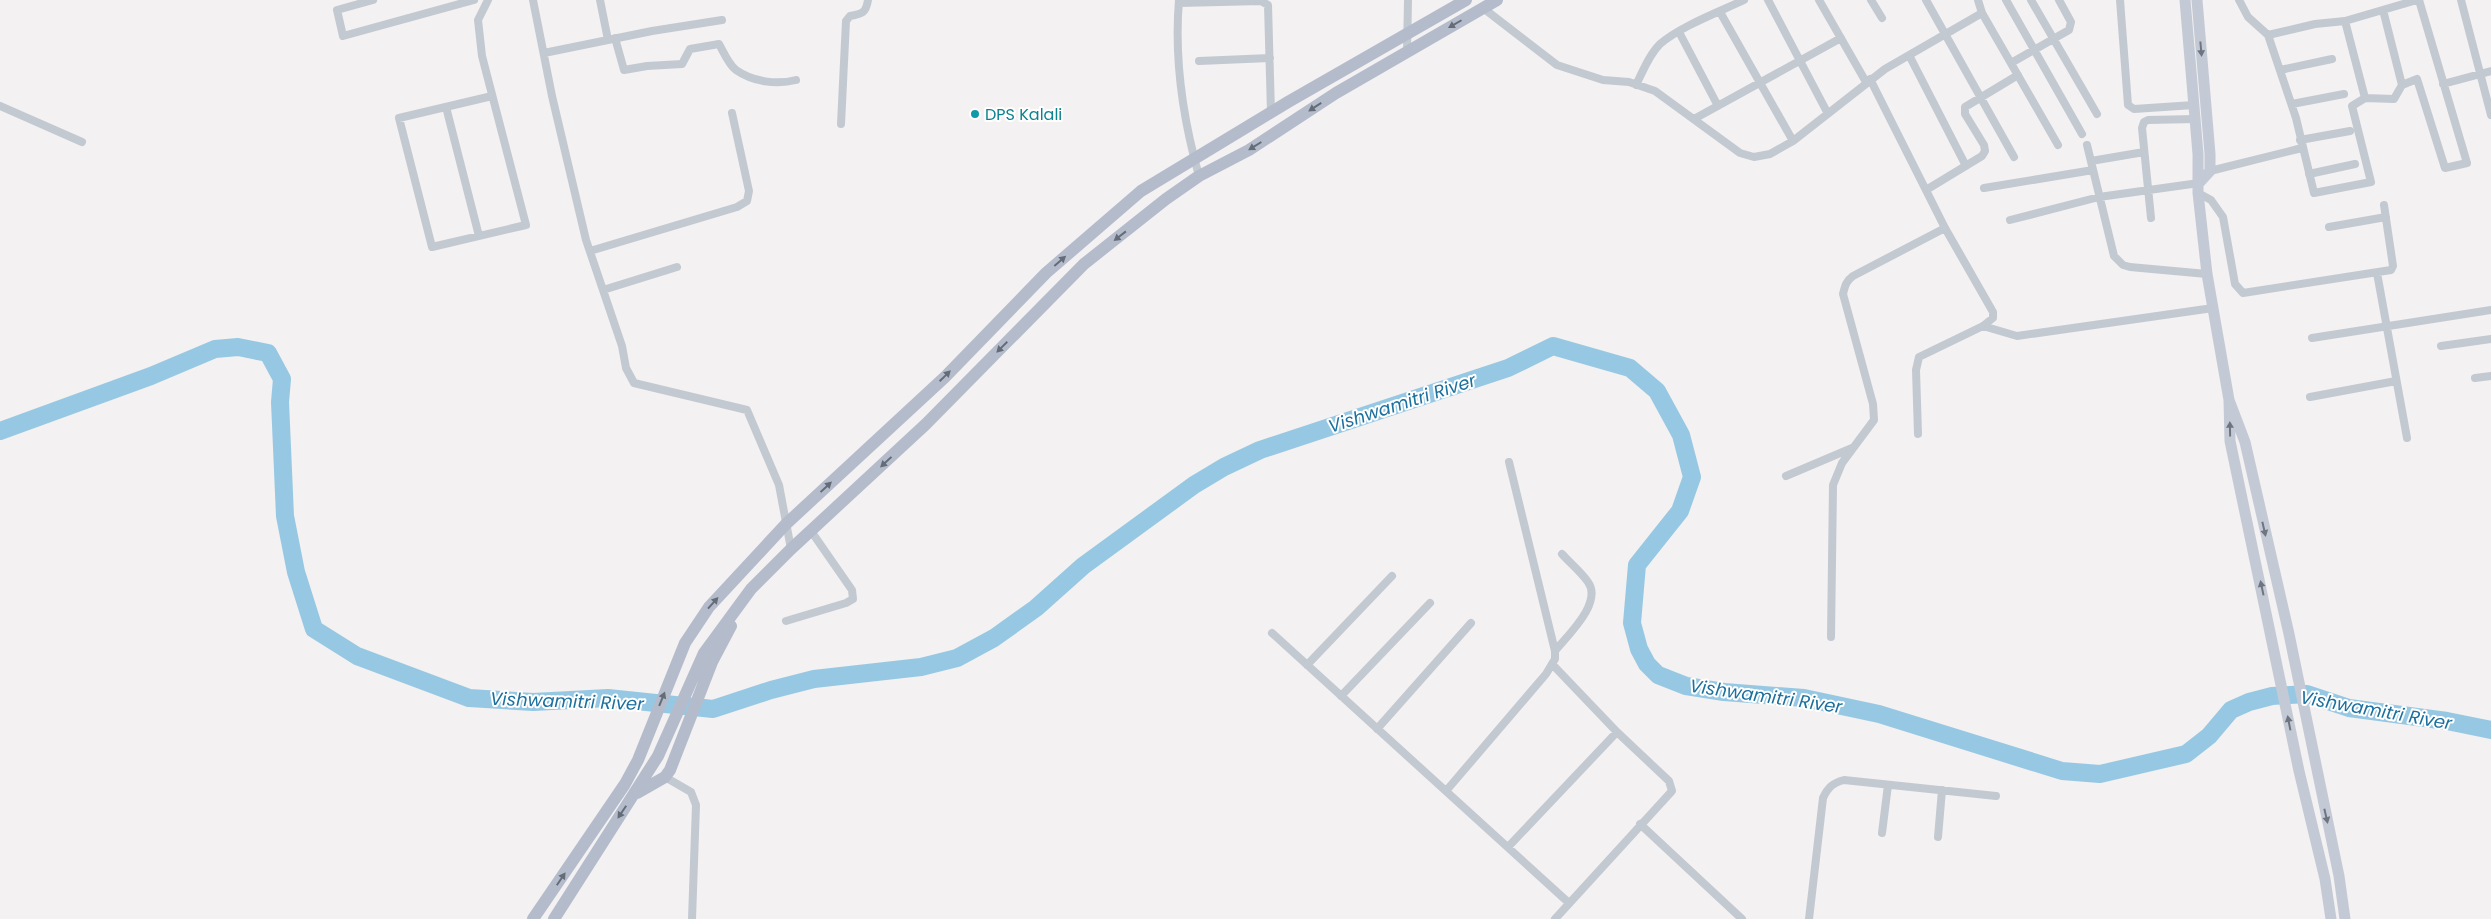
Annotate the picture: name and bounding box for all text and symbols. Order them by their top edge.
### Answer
one-way arrow [1449,20,1462,29]
one-way arrow [2197,41,2205,57]
one-way arrow [1309,102,1322,112]
place label: DPS Kalali [985,103,1062,126]
marker: DPS Kalali [969,108,981,120]
one-way arrow [1248,141,1261,151]
one-way arrow [1113,230,1126,241]
one-way arrow [1054,256,1067,267]
one-way arrow [996,341,1008,353]
water label: Vishwamitri River [1325,367,1480,439]
one-way arrow [939,370,951,382]
one-way arrow [2226,421,2234,437]
one-way arrow [881,456,893,468]
one-way arrow [820,481,833,492]
one-way arrow [2260,521,2268,536]
one-way arrow [2258,581,2266,596]
one-way arrow [707,597,718,609]
water label: Vishwamitri River [1688,673,1845,719]
water label: Vishwamitri River [2298,684,2455,736]
water label: Vishwamitri River [490,686,646,716]
one-way arrow [659,692,667,706]
one-way arrow [2285,715,2293,731]
one-way arrow [618,805,627,819]
one-way arrow [2322,809,2330,824]
one-way arrow [556,872,565,885]

